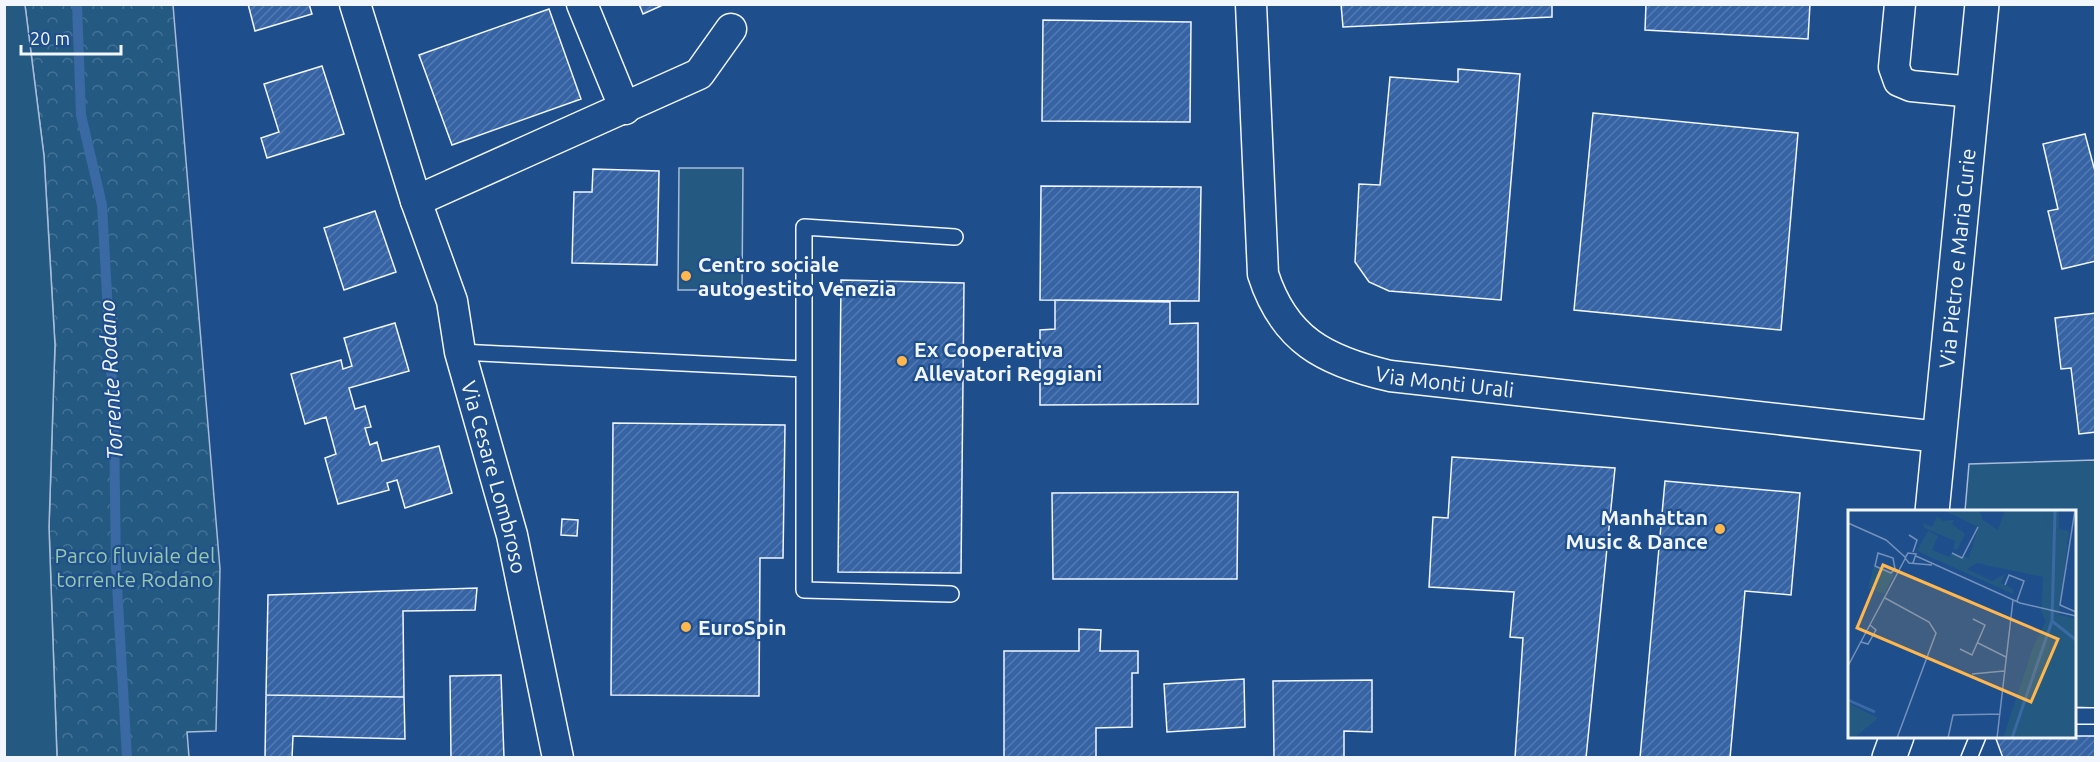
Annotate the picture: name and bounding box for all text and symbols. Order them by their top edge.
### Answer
scale bar [21,18,122,56]
text: 20 m [30,28,70,48]
street label: Via Pietro e Maria Curie [1934,147,1980,369]
place label: Centro sociale autogestito Venezia [698,252,896,300]
marker: Centro sociale autogestito Venezia [679,269,693,283]
water label: Torrente Rodano [93,299,127,461]
place label: Ex Cooperativa Allevatori Reggiani [914,337,1102,385]
marker: Ex Cooperativa Allevatori Reggiani [895,354,909,368]
street label: Via Monti Urali [1373,361,1515,402]
street label: Via Cesare Lombroso [457,378,532,576]
place label: Manhattan Music & Dance [1565,505,1708,553]
inset map [1848,510,2076,738]
marker: Manhattan Music & Dance [1713,522,1727,536]
park label: Parco fluviale del torrente Rodano [55,543,215,591]
place label: EuroSpin [698,615,786,639]
marker: EuroSpin [679,620,693,634]

